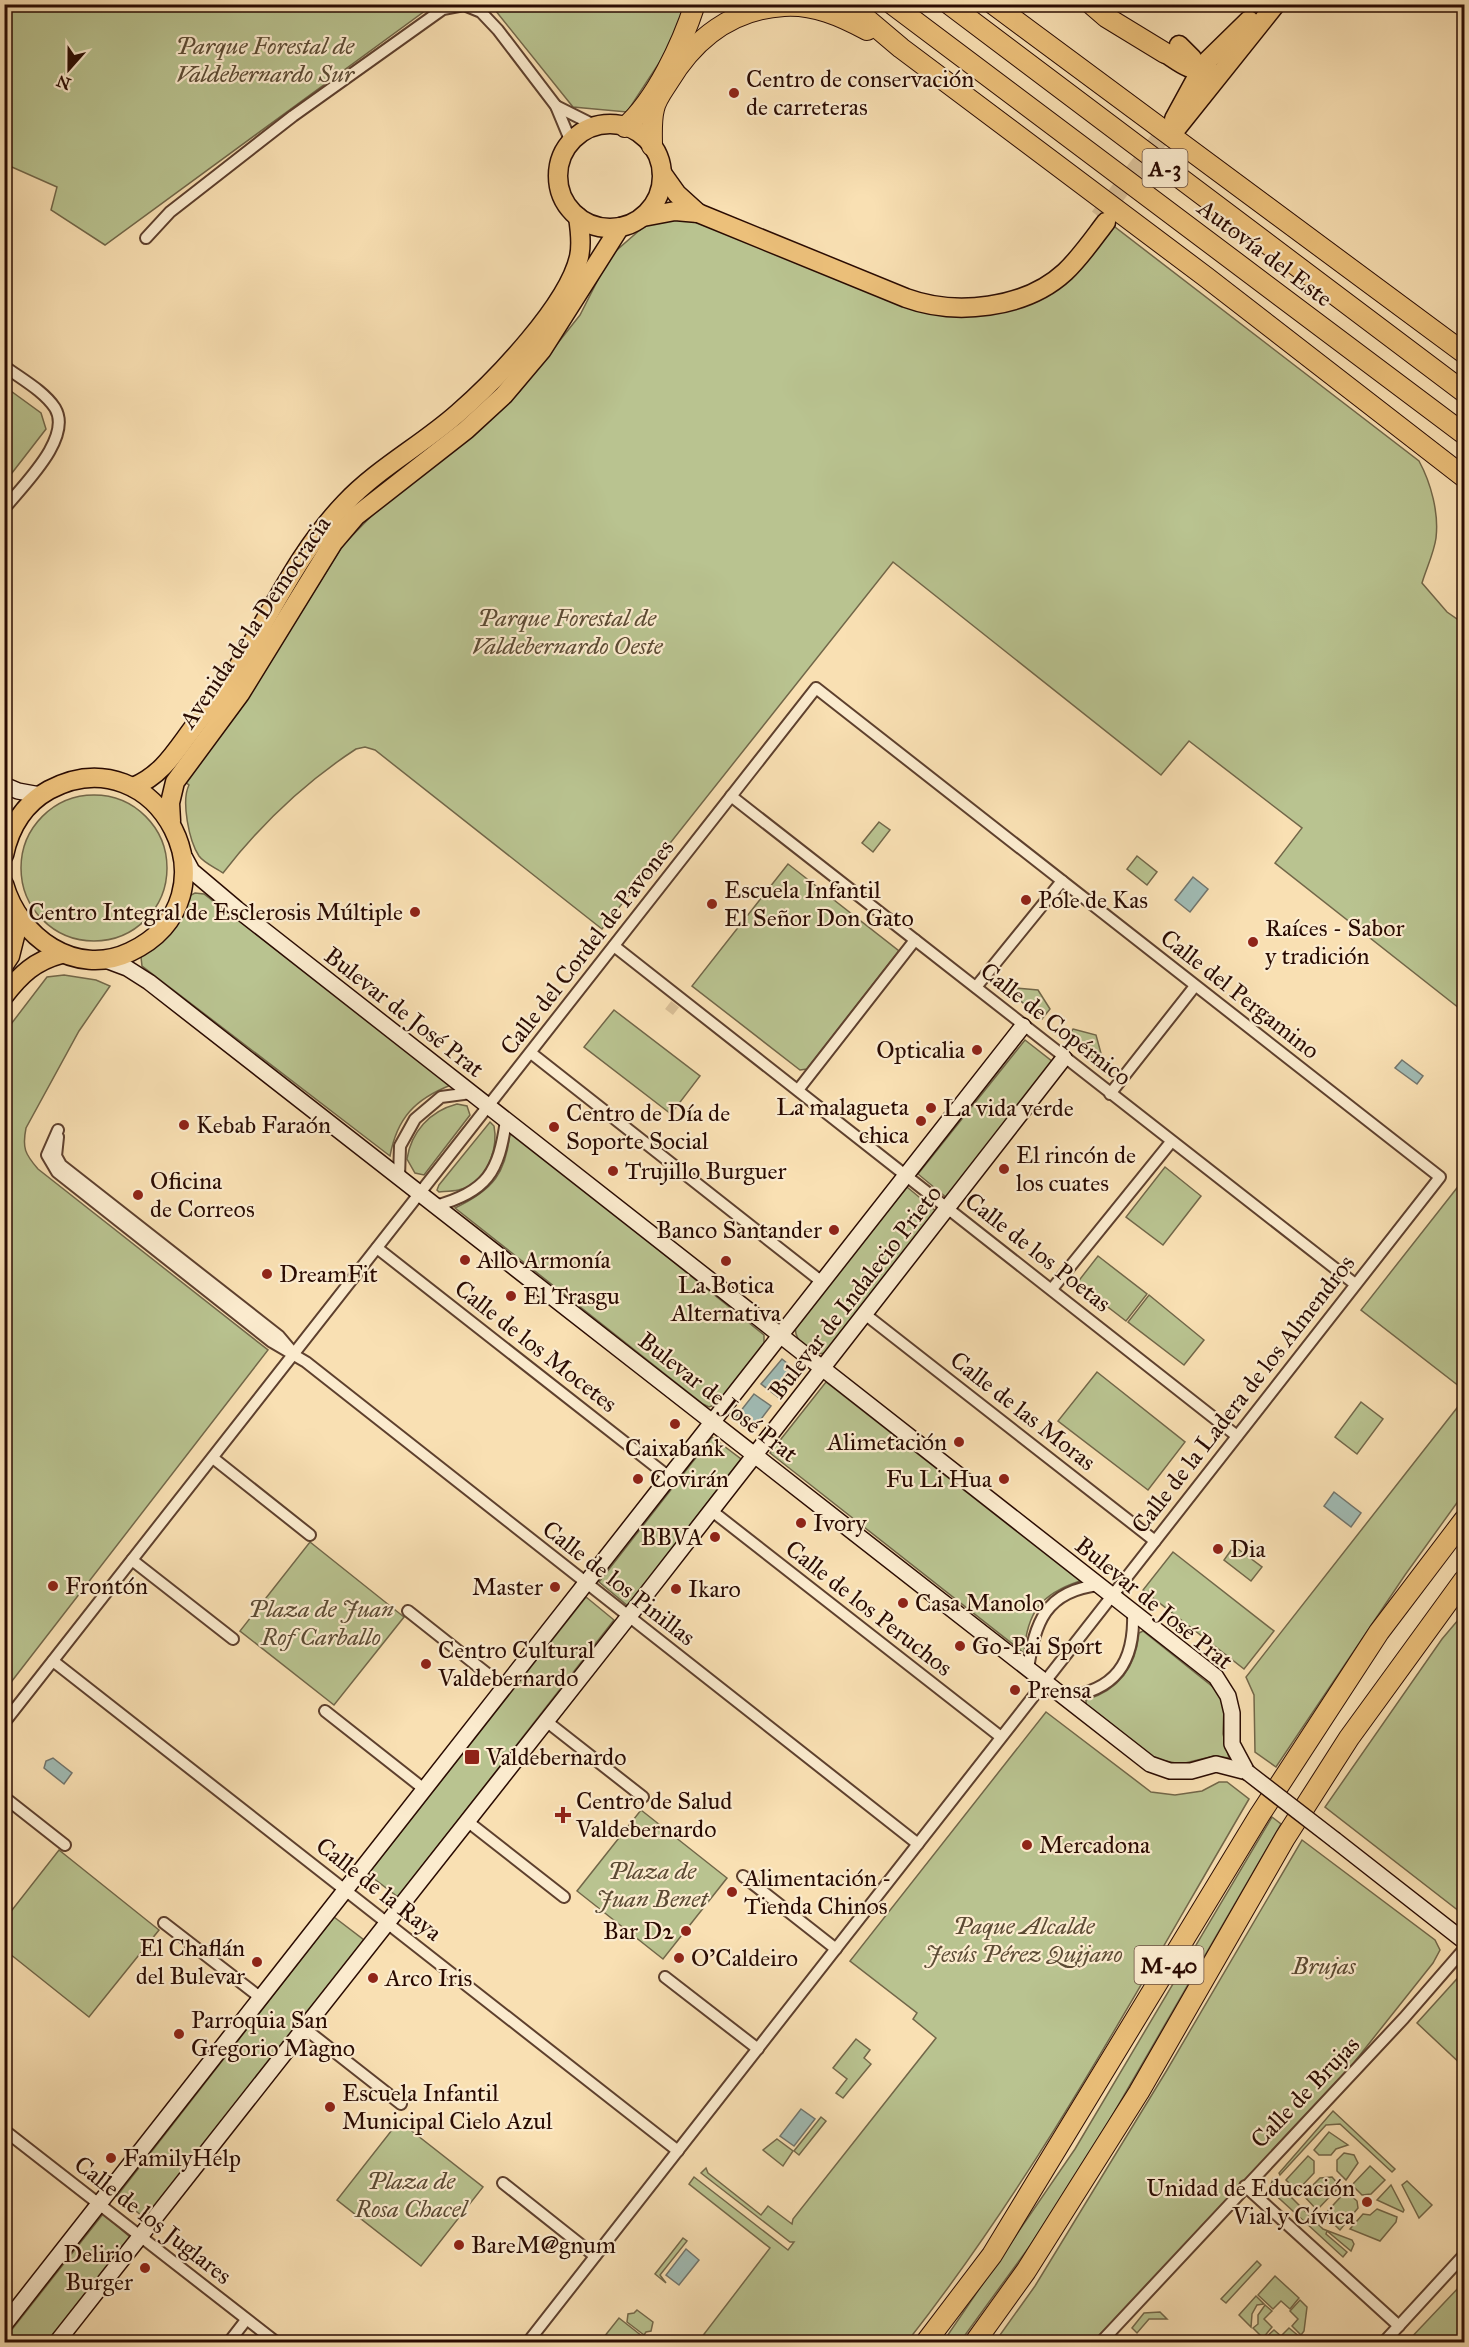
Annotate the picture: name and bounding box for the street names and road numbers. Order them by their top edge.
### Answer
road number: A-3 [1142,149,1188,187]
street label: Autovía del Este [1191,192,1338,313]
street label: Avenida de la Democracia [172,509,338,735]
street label: Calle del Cordel de Pavones [494,833,680,1061]
street label: Calle del Pergamino [1154,923,1326,1065]
street label: Bulevar de José Prat [318,940,490,1084]
street label: Calle de Copérnico [975,956,1137,1092]
street label: Bulevar de Indalecio Prieto [762,1179,948,1405]
street label: Calle de los Poetas [959,1186,1117,1318]
street label: Calle de la Ladera de los Almendros [1125,1249,1361,1539]
street label: Calle de los Mocetes [449,1273,623,1419]
street label: Bulevar de José Prat [632,1325,804,1469]
street label: Calle de las Moras [944,1345,1102,1477]
street label: Calle de los Pinillas [536,1514,702,1652]
street label: Bulevar de José Prat [1069,1530,1239,1676]
street label: Calle de los Peruchos [779,1533,959,1683]
street label: Calle de la Raya [310,1831,449,1948]
road number: M-40 [1134,1946,1204,1984]
street label: Calle de Brujas [1244,2030,1366,2154]
street label: Calle de los Juglares [68,2149,238,2291]

